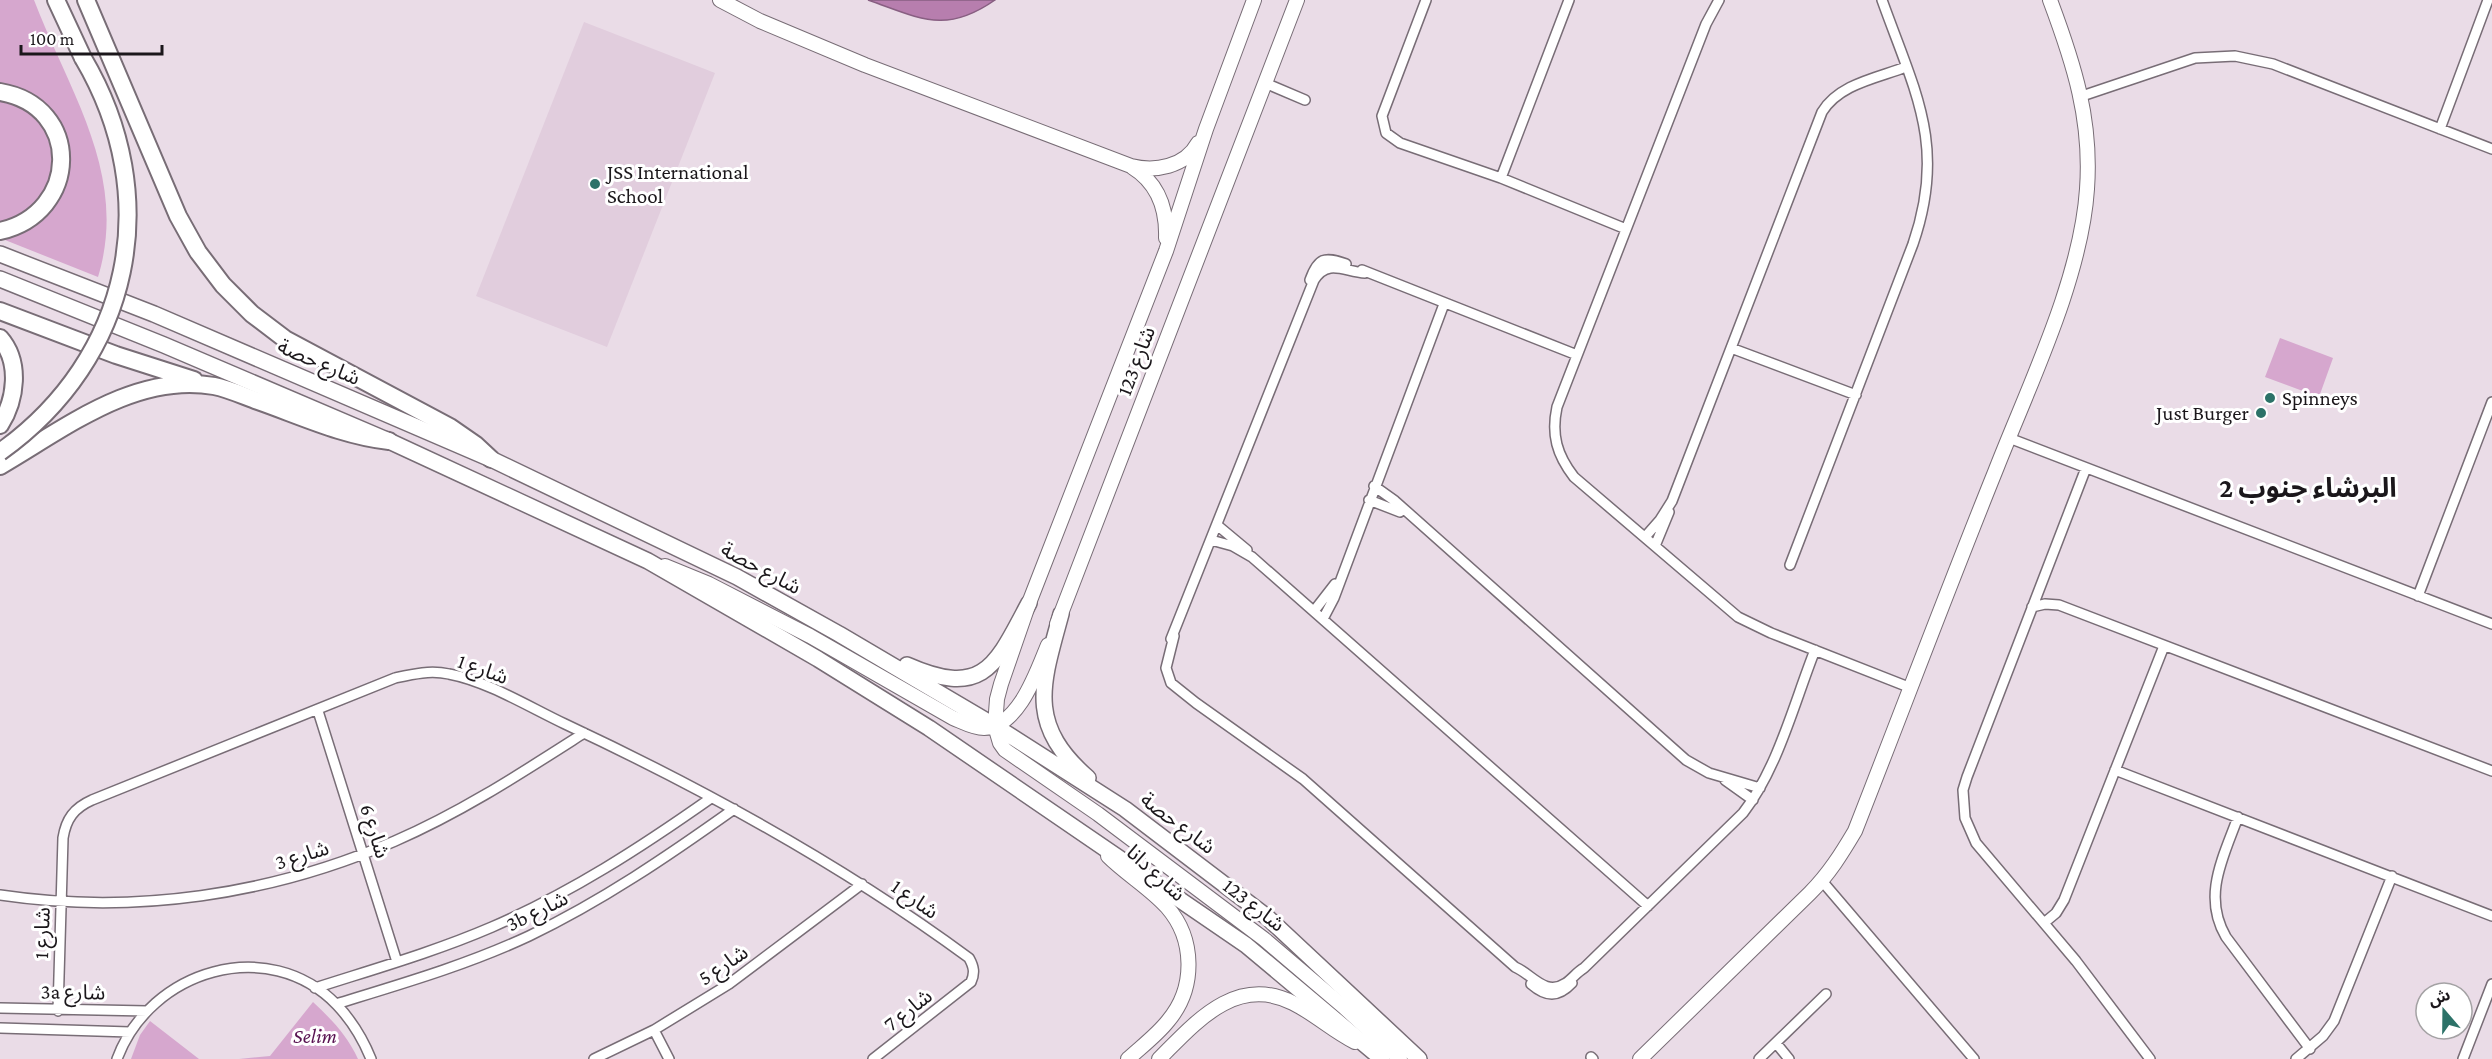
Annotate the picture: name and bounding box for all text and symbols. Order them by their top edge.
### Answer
scale bar [21,18,162,56]
text: 100 m [30,29,75,49]
place label: JSS International School [605,160,748,208]
marker: JSS International School [588,177,602,191]
street label: شارع 123 [1112,323,1163,400]
street label: شارع حصة [273,334,364,393]
place label: Spinneys [2282,386,2358,410]
marker: Spinneys [2263,391,2277,405]
place label: Just Burger [2154,401,2250,425]
marker: Just Burger [2254,406,2268,420]
district label: البرشاء جنوب 2 [2219,473,2397,504]
street label: شارع حصة [715,537,805,602]
street label: شارع 1 [454,649,511,692]
street label: شارع حصة [1134,787,1220,861]
street label: شارع 6 [352,801,395,862]
street label: شارع 3 [272,836,333,877]
street label: شارع دانا [1120,840,1190,908]
street label: شارع 123 [1216,873,1290,939]
street label: شارع 1 [885,874,943,926]
street label: 3b شارع [502,886,573,939]
street label: شارع 1 [29,907,58,959]
street label: شارع 5 [694,940,754,993]
street label: 3a شارع [40,979,105,1008]
north arrow [2414,981,2474,1041]
street label: شارع 7 [879,984,939,1039]
text: ش [2426,986,2453,1010]
park label: Selim [293,1024,337,1048]

